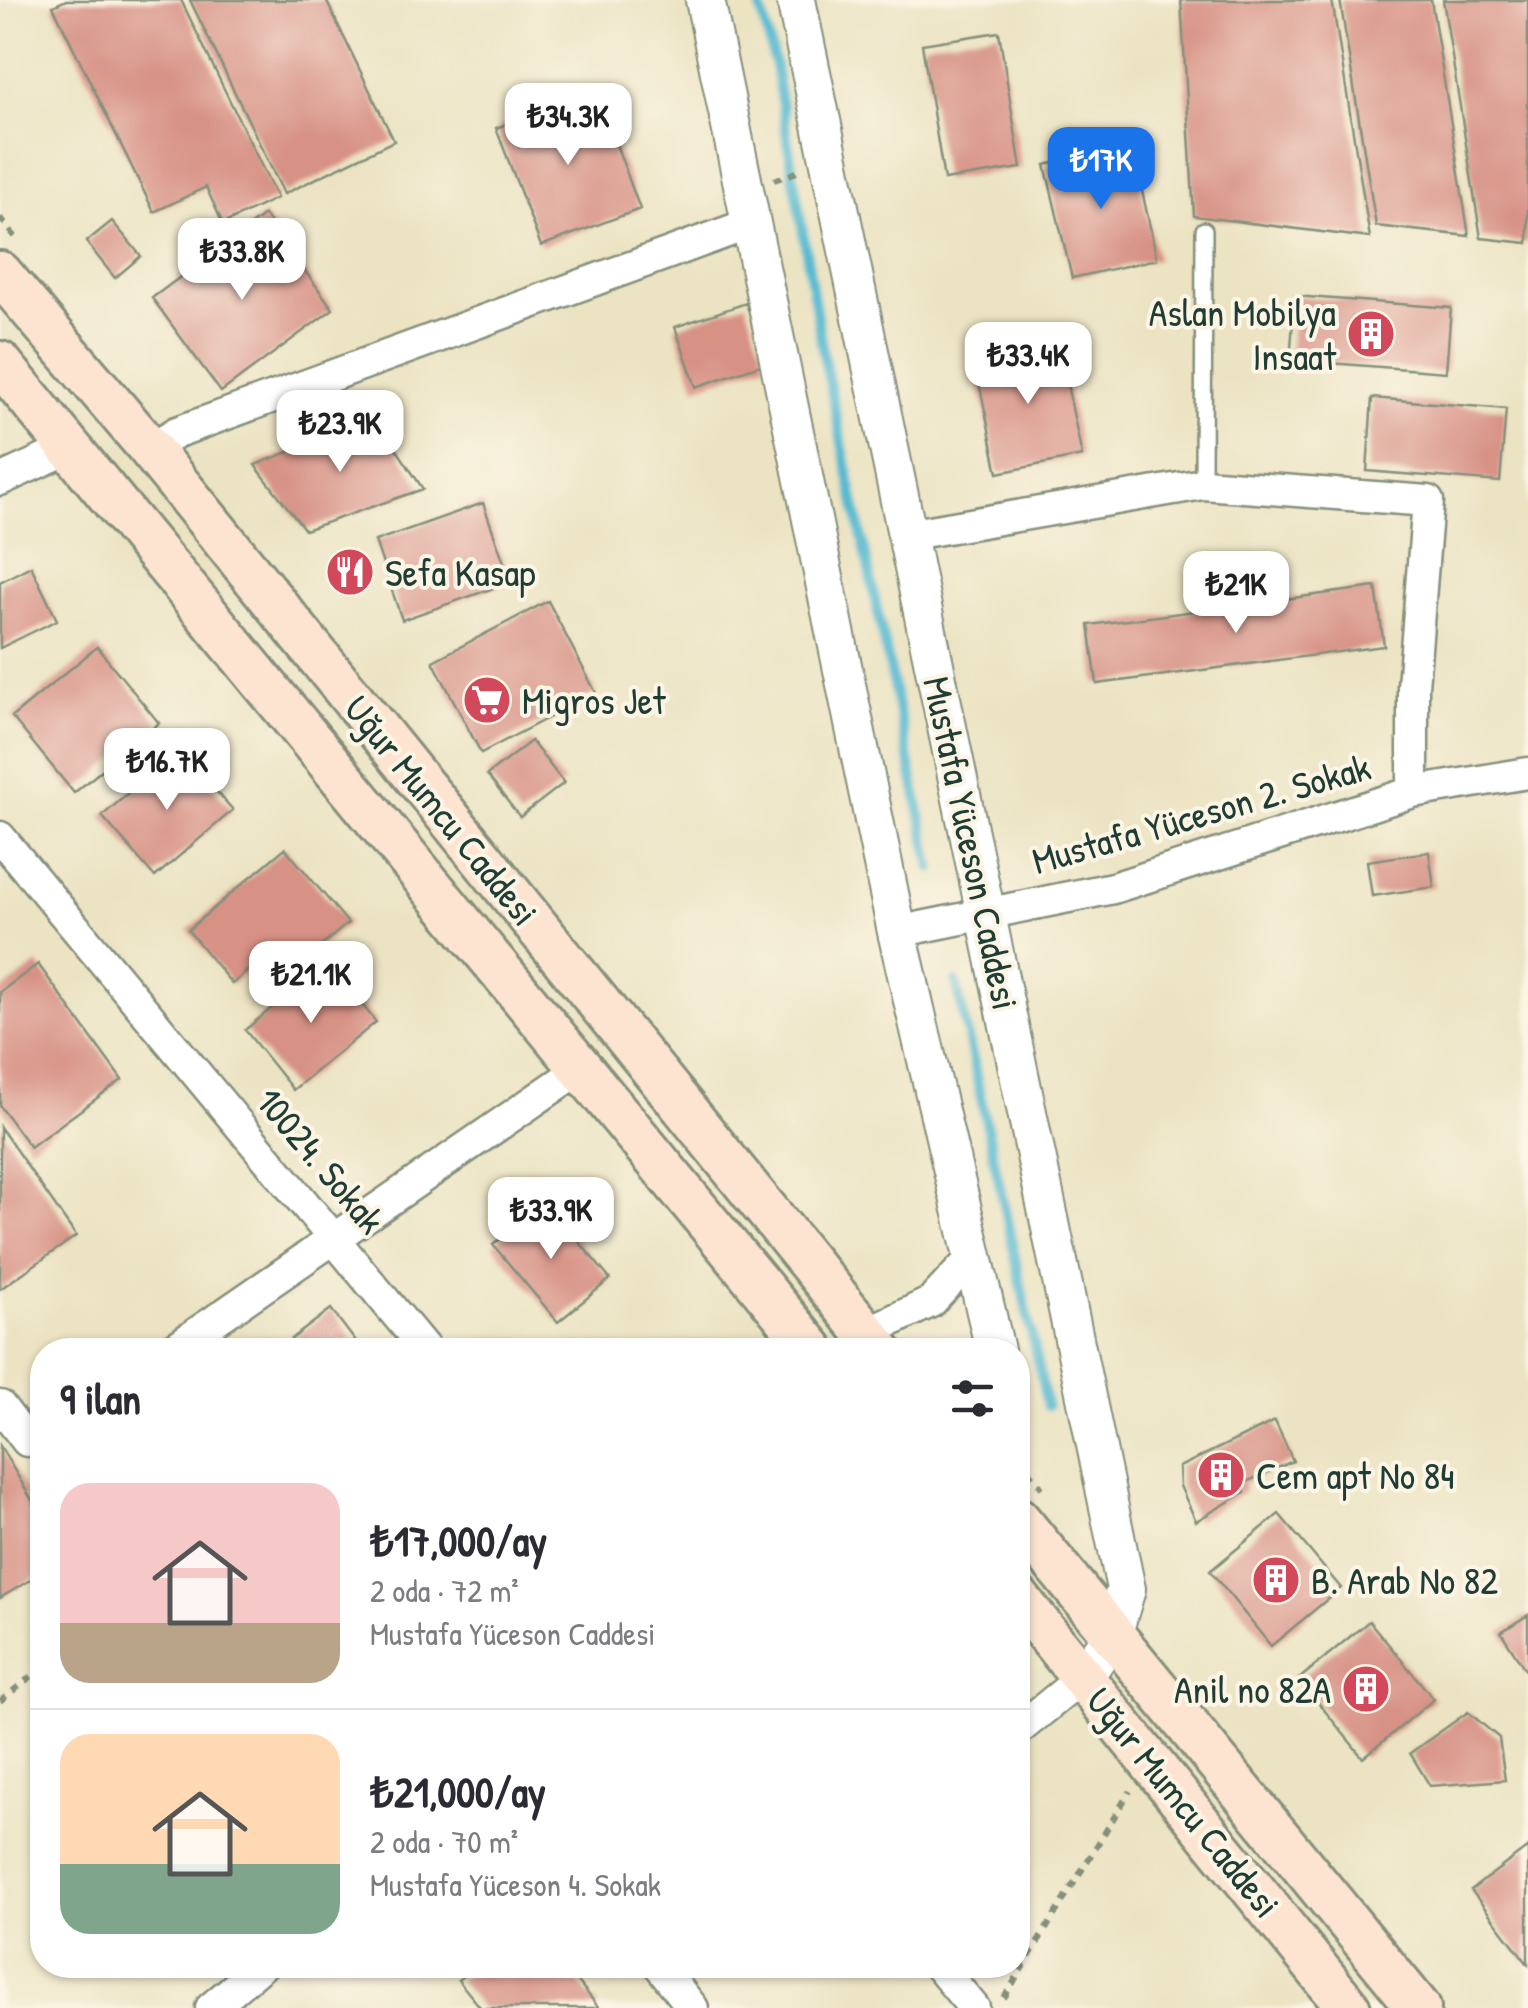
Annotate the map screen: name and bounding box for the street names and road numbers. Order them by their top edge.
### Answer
street label: Mustafa Yüceson Caddesi [911,672,1033,1014]
street label: Uğur Mumcu Caddesi [333,684,551,936]
street label: Mustafa Yüceson 2. Sokak [1026,740,1376,886]
street label: 10024. Sokak [245,1076,398,1244]
street label: Uğur Mumcu Caddesi [1075,1676,1293,1928]

